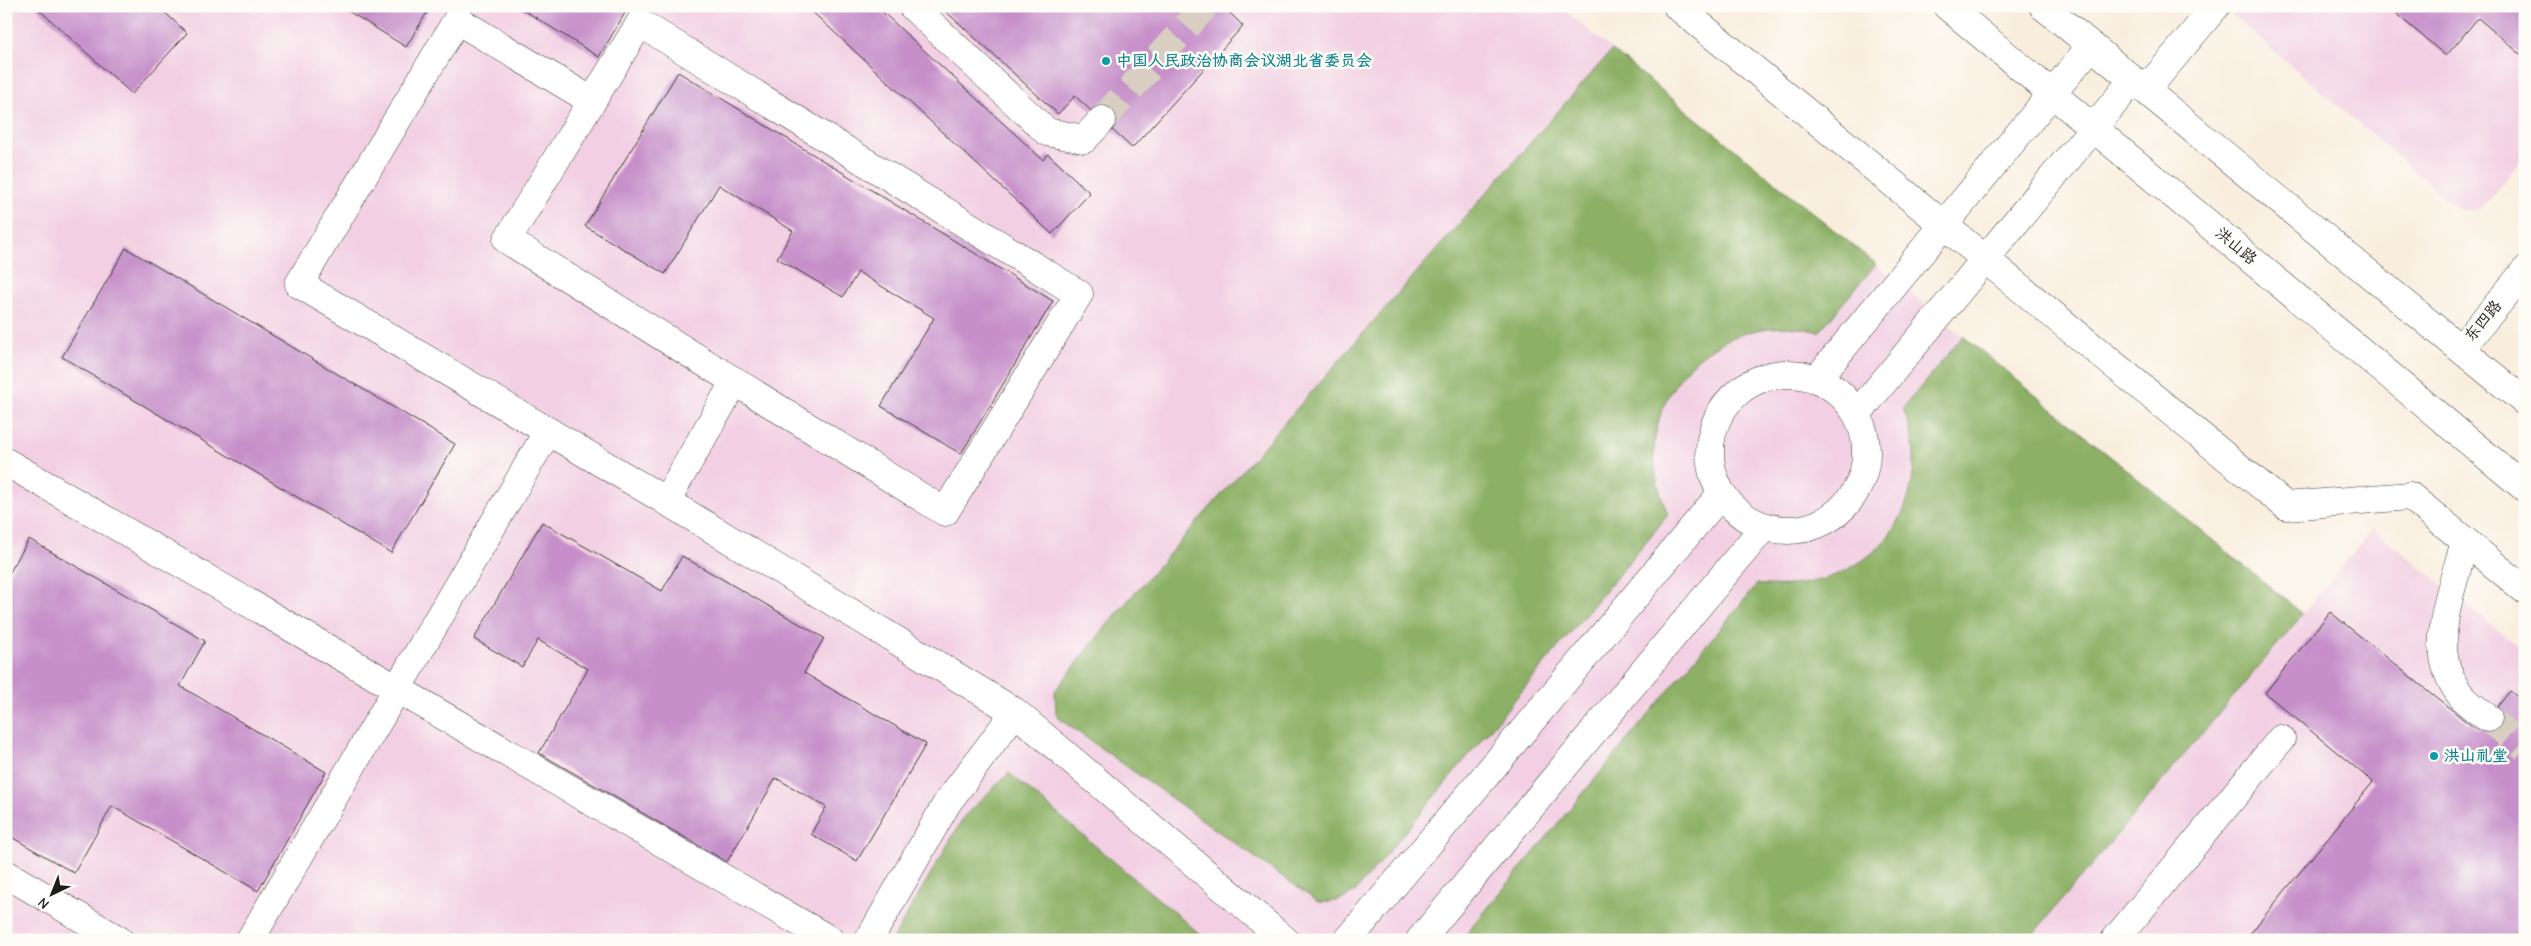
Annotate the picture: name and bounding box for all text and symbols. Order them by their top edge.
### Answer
place label: 中国人民政治协商会议湖北省委员会 [1116,52,1372,70]
marker: 中国人民政治协商会议湖北省委员会 [1100,55,1112,67]
street label: 洪山路 [2212,224,2260,268]
street label: 东四路 [2461,297,2505,345]
place label: 洪山礼堂 [2444,747,2508,765]
marker: 洪山礼堂 [2428,750,2440,762]
north arrow [28,868,78,918]
text: N [34,894,53,912]

